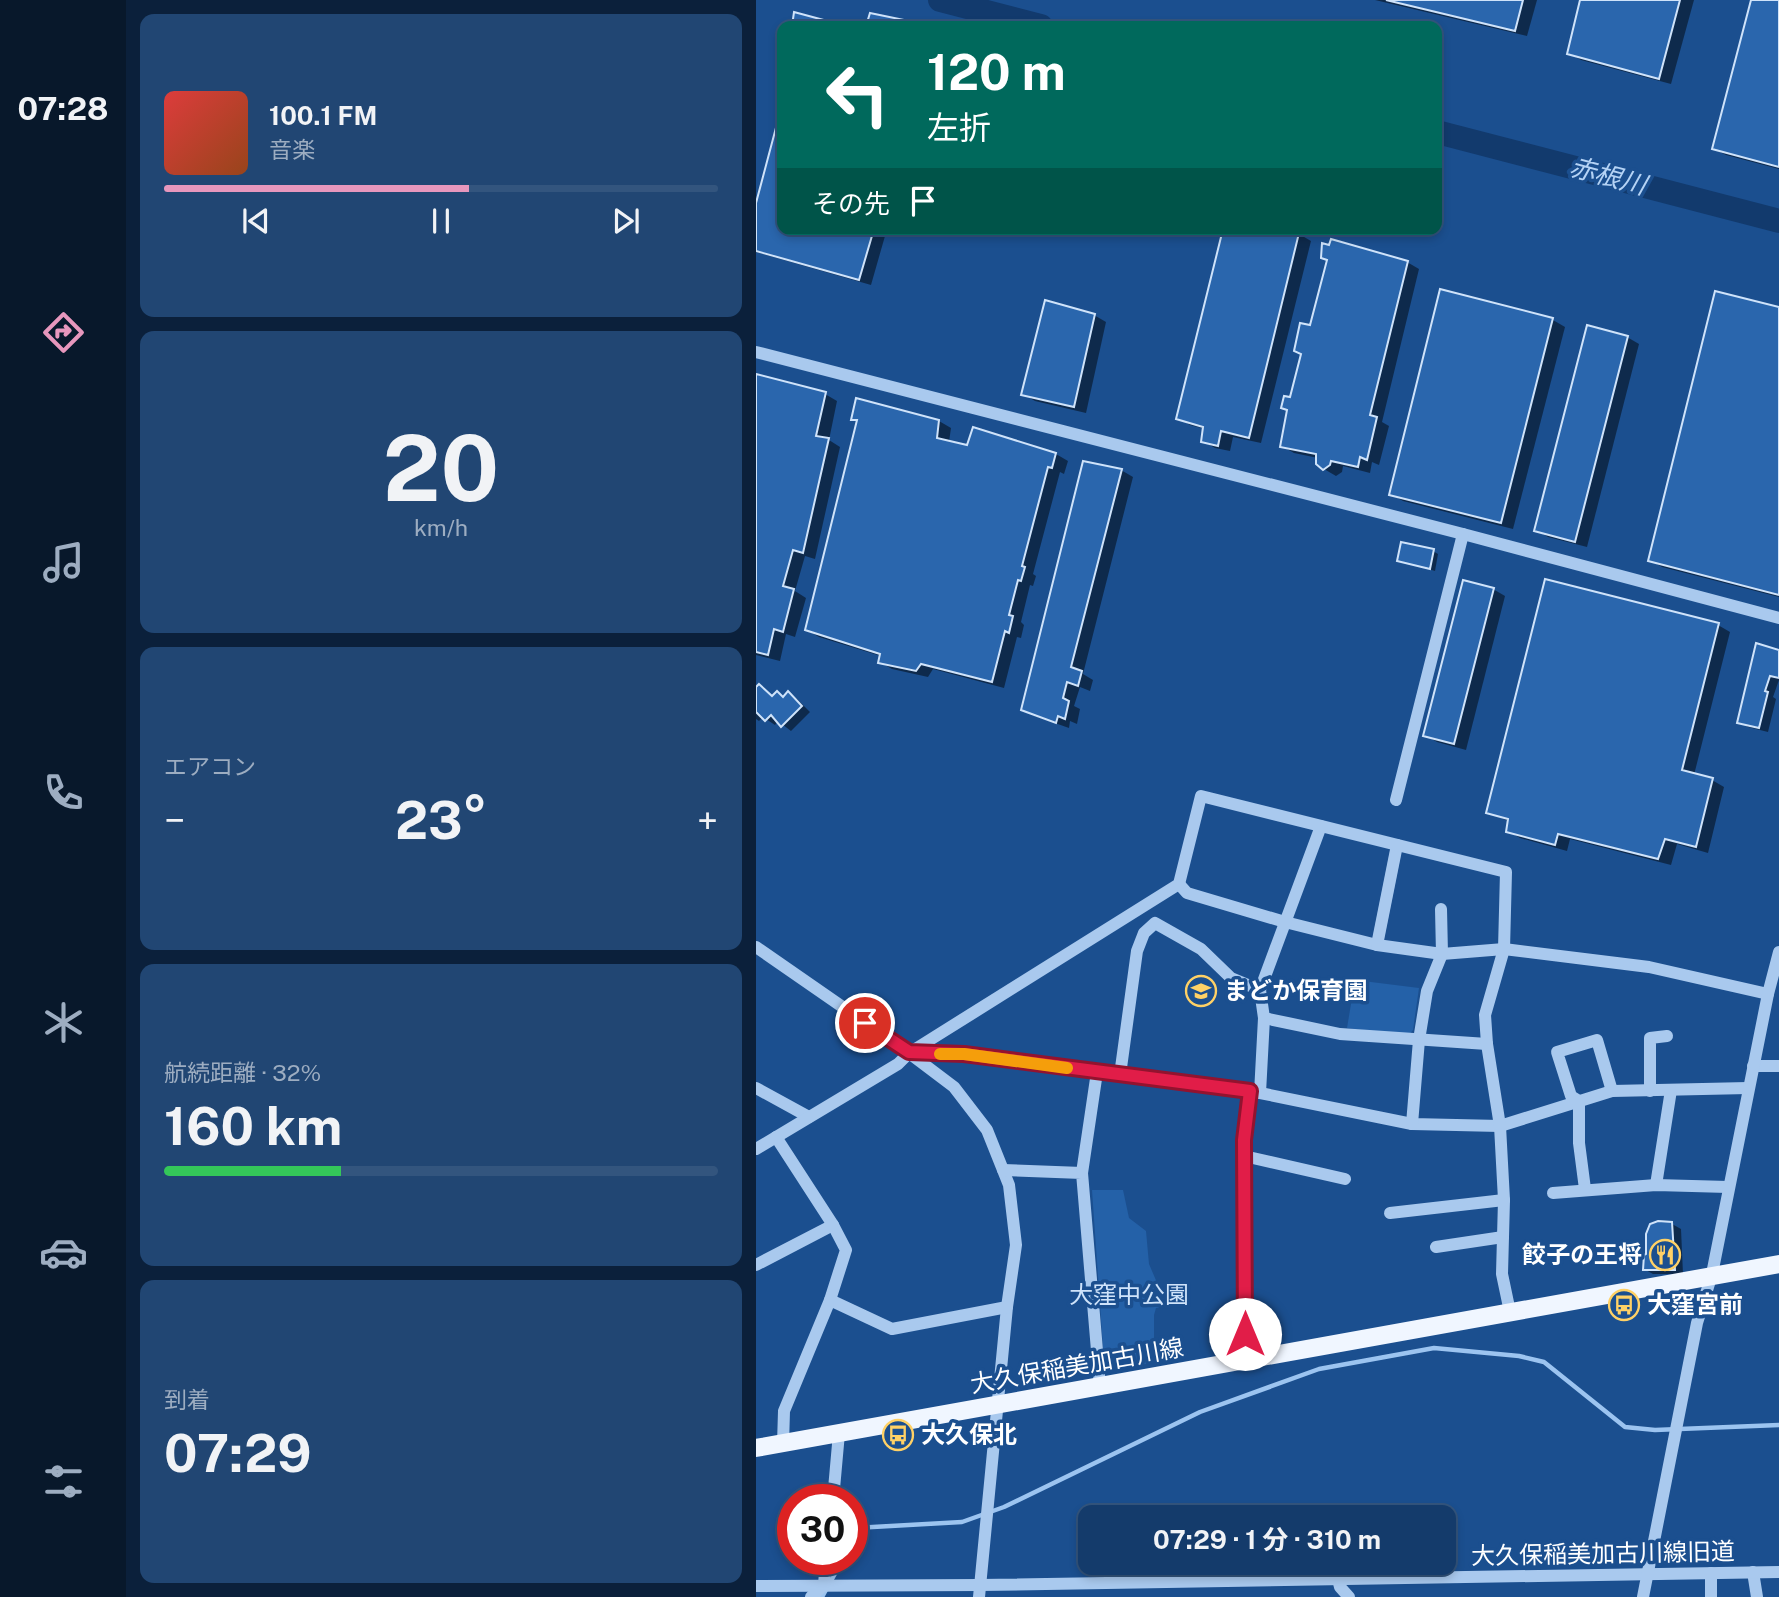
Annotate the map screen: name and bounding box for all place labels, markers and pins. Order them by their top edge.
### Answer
school or university icon: まどか保育園 [1184,974,1218,1008]
place label: まどか保育園 [1224,976,1368,1004]
pin [835,993,895,1053]
restaurant icon: 餃子の王将 [1648,1238,1682,1272]
place label: 餃子の王将 [1522,1240,1642,1268]
bus stop icon: 大窪宮前 [1607,1288,1641,1322]
place label: 大窪宮前 [1647,1290,1743,1318]
bus stop icon: 大久保北 [881,1418,915,1452]
place label: 大久保北 [921,1420,1017,1448]

